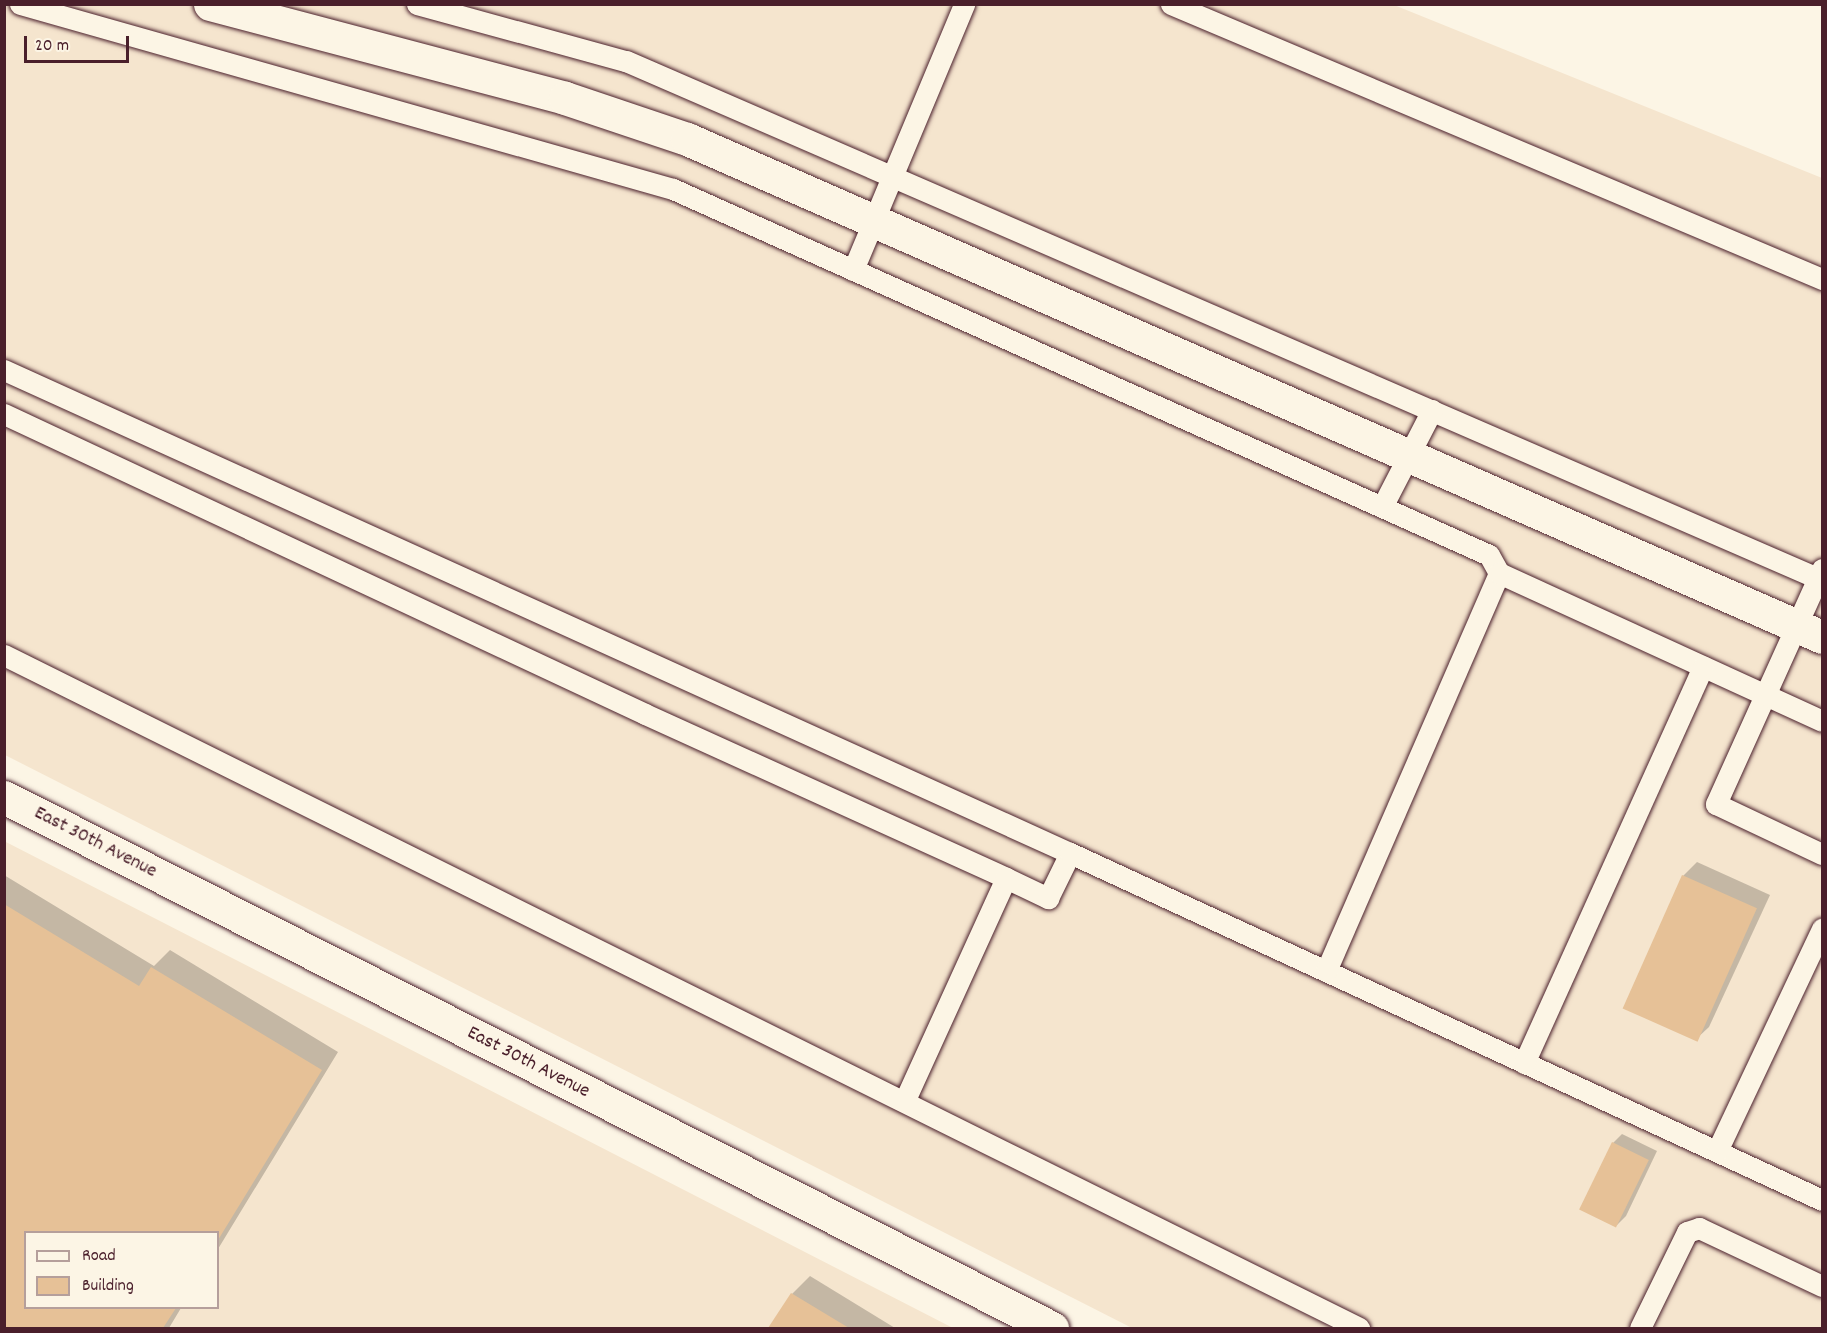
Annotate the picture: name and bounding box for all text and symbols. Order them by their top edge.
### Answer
scale bar [27,24,132,62]
text: 20 m [35,34,69,59]
street label: East 30th Avenue [30,802,160,884]
street label: East 30th Avenue [463,1022,593,1104]
legend [24,1231,219,1309]
text: Road [82,1244,116,1269]
text: Building [82,1274,134,1299]

